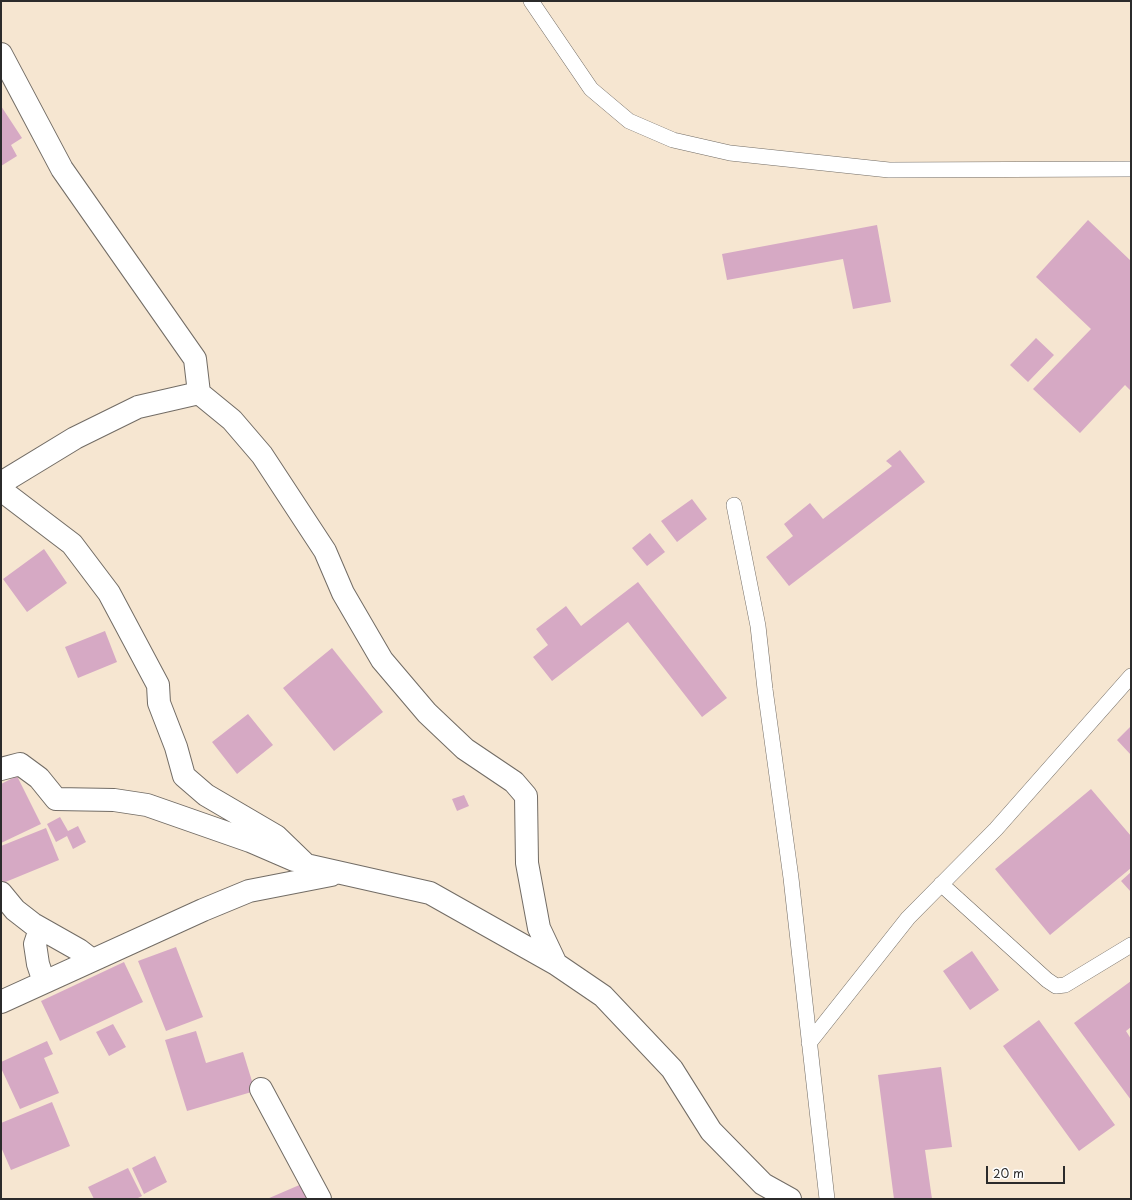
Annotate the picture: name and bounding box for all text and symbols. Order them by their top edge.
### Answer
scale bar [988,1158,1067,1184]
text: 20 m [993,1164,1024,1182]

